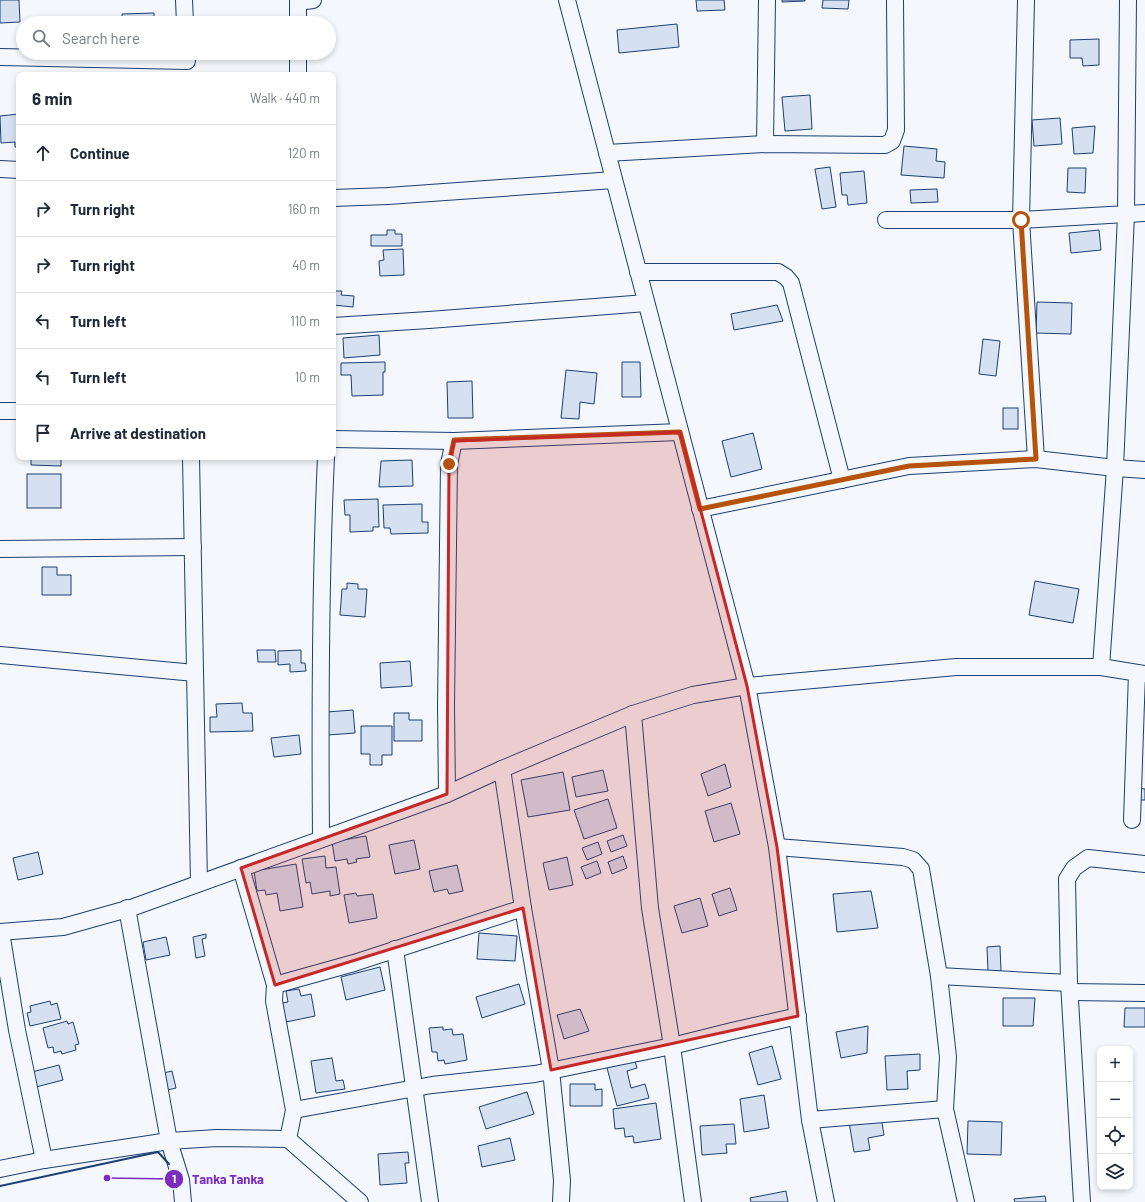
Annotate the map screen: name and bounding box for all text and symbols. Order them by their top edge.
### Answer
search box [16,16,336,60]
icon: search [30,27,52,49]
text: Search here [62,29,140,47]
text: 6 min [32,88,72,108]
text: Walk · 440 m [250,90,320,106]
icon: ahead [32,142,54,164]
text: Continue [70,144,130,162]
text: 120 m [288,145,320,161]
icon: right [32,198,54,220]
text: Turn right [70,200,135,218]
text: 160 m [288,201,320,217]
route start [1012,211,1030,229]
icon: right [32,254,54,276]
text: Turn right [70,256,135,274]
text: 40 m [292,257,320,273]
icon: left [32,310,54,332]
text: Turn left [70,312,126,330]
text: 110 m [290,313,320,329]
icon: left [32,366,54,388]
text: Turn left [70,368,126,386]
text: 10 m [295,369,320,385]
icon: arrive [32,422,54,444]
text: Arrive at destination [70,424,206,442]
route end [440,455,458,473]
map controls [1097,1046,1133,1190]
button: + [1097,1046,1133,1082]
button: − [1097,1082,1133,1118]
button: locate [1097,1118,1133,1154]
button: layers [1097,1154,1133,1190]
callout: Tanka Tanka [164,1167,272,1192]
text: 1 [172,1171,176,1185]
text: Tanka Tanka [192,1171,264,1187]

